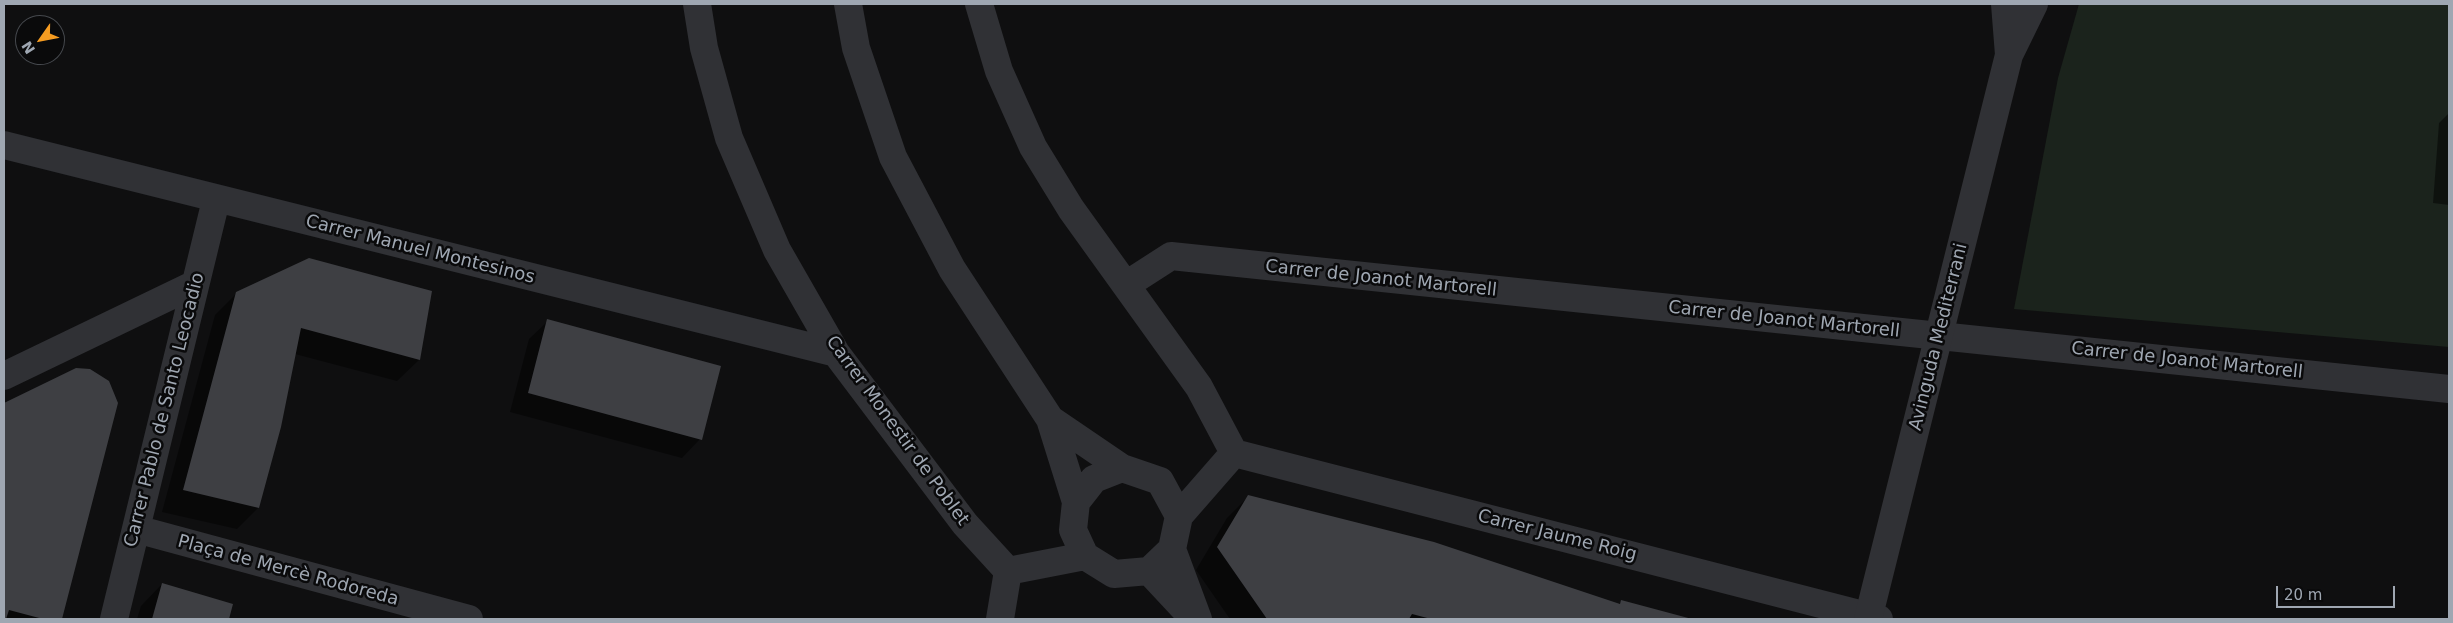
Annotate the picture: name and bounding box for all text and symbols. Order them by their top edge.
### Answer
north arrow [15,15,65,65]
text: N [18,38,38,57]
street label: Carrer Manuel Montesinos [303,211,537,289]
street label: Avinguda Mediterrani [1905,241,1973,433]
street label: Carrer de Joanot Martorell [1264,256,1498,302]
street label: Carrer Pablo de Santo Leocadio [120,270,210,550]
street label: Carrer de Joanot Martorell [1667,297,1901,343]
street label: Carrer Monestir de Poblet [821,332,973,530]
street label: Carrer de Joanot Martorell [2070,338,2304,384]
street label: Carrer Jaume Roig [1475,506,1639,566]
street label: Plaça de Mercè Rodoreda [175,531,401,611]
scale bar [2278,576,2397,608]
text: 20 m [2284,586,2322,604]

